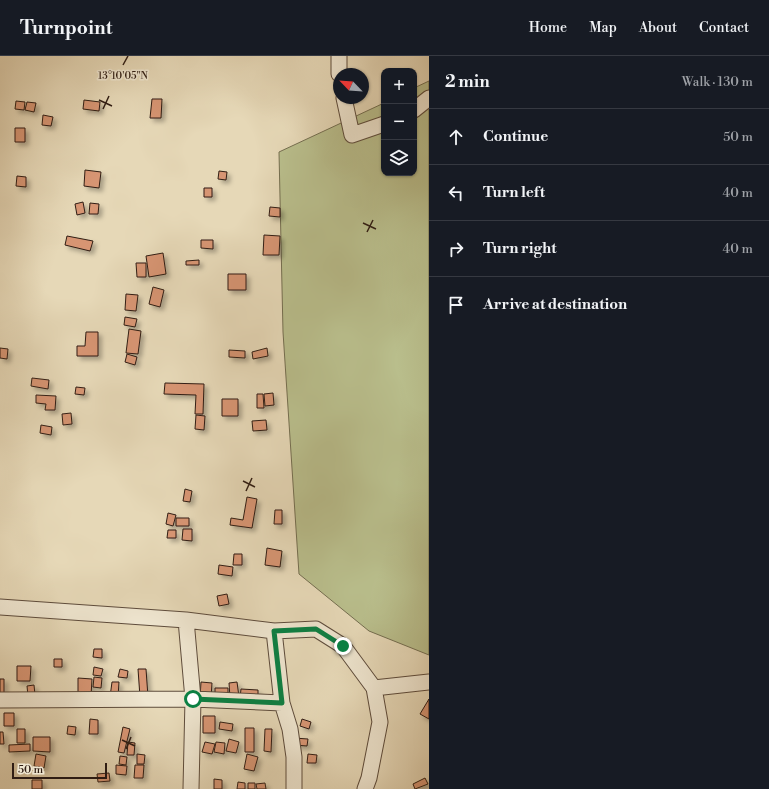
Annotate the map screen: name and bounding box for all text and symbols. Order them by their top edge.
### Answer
text: Turnpoint [20,16,113,40]
text: Home [529,19,567,37]
text: Map [589,19,617,37]
text: About [639,19,677,37]
text: Contact [699,19,749,37]
north arrow [333,68,369,104]
map controls [381,68,417,176]
button: + [381,68,417,104]
text: 13°10'05"N [98,70,148,82]
text: 2 min [445,71,490,93]
text: Walk · 130 m [682,74,753,90]
button: − [381,104,417,140]
icon: ahead [445,126,467,148]
text: Continue [483,127,548,146]
text: 50 m [723,129,753,145]
button: layers [381,140,417,176]
icon: left [445,182,467,204]
text: Turn left [483,183,545,202]
text: 40 m [723,185,753,201]
icon: right [445,238,467,260]
text: Turn right [483,239,557,258]
text: 40 m [723,241,753,257]
icon: arrive [445,294,467,316]
text: Arrive at destination [483,295,627,314]
route end [334,637,352,655]
route start [184,690,202,708]
scale bar [12,761,107,780]
text: 50 m [18,763,43,777]

